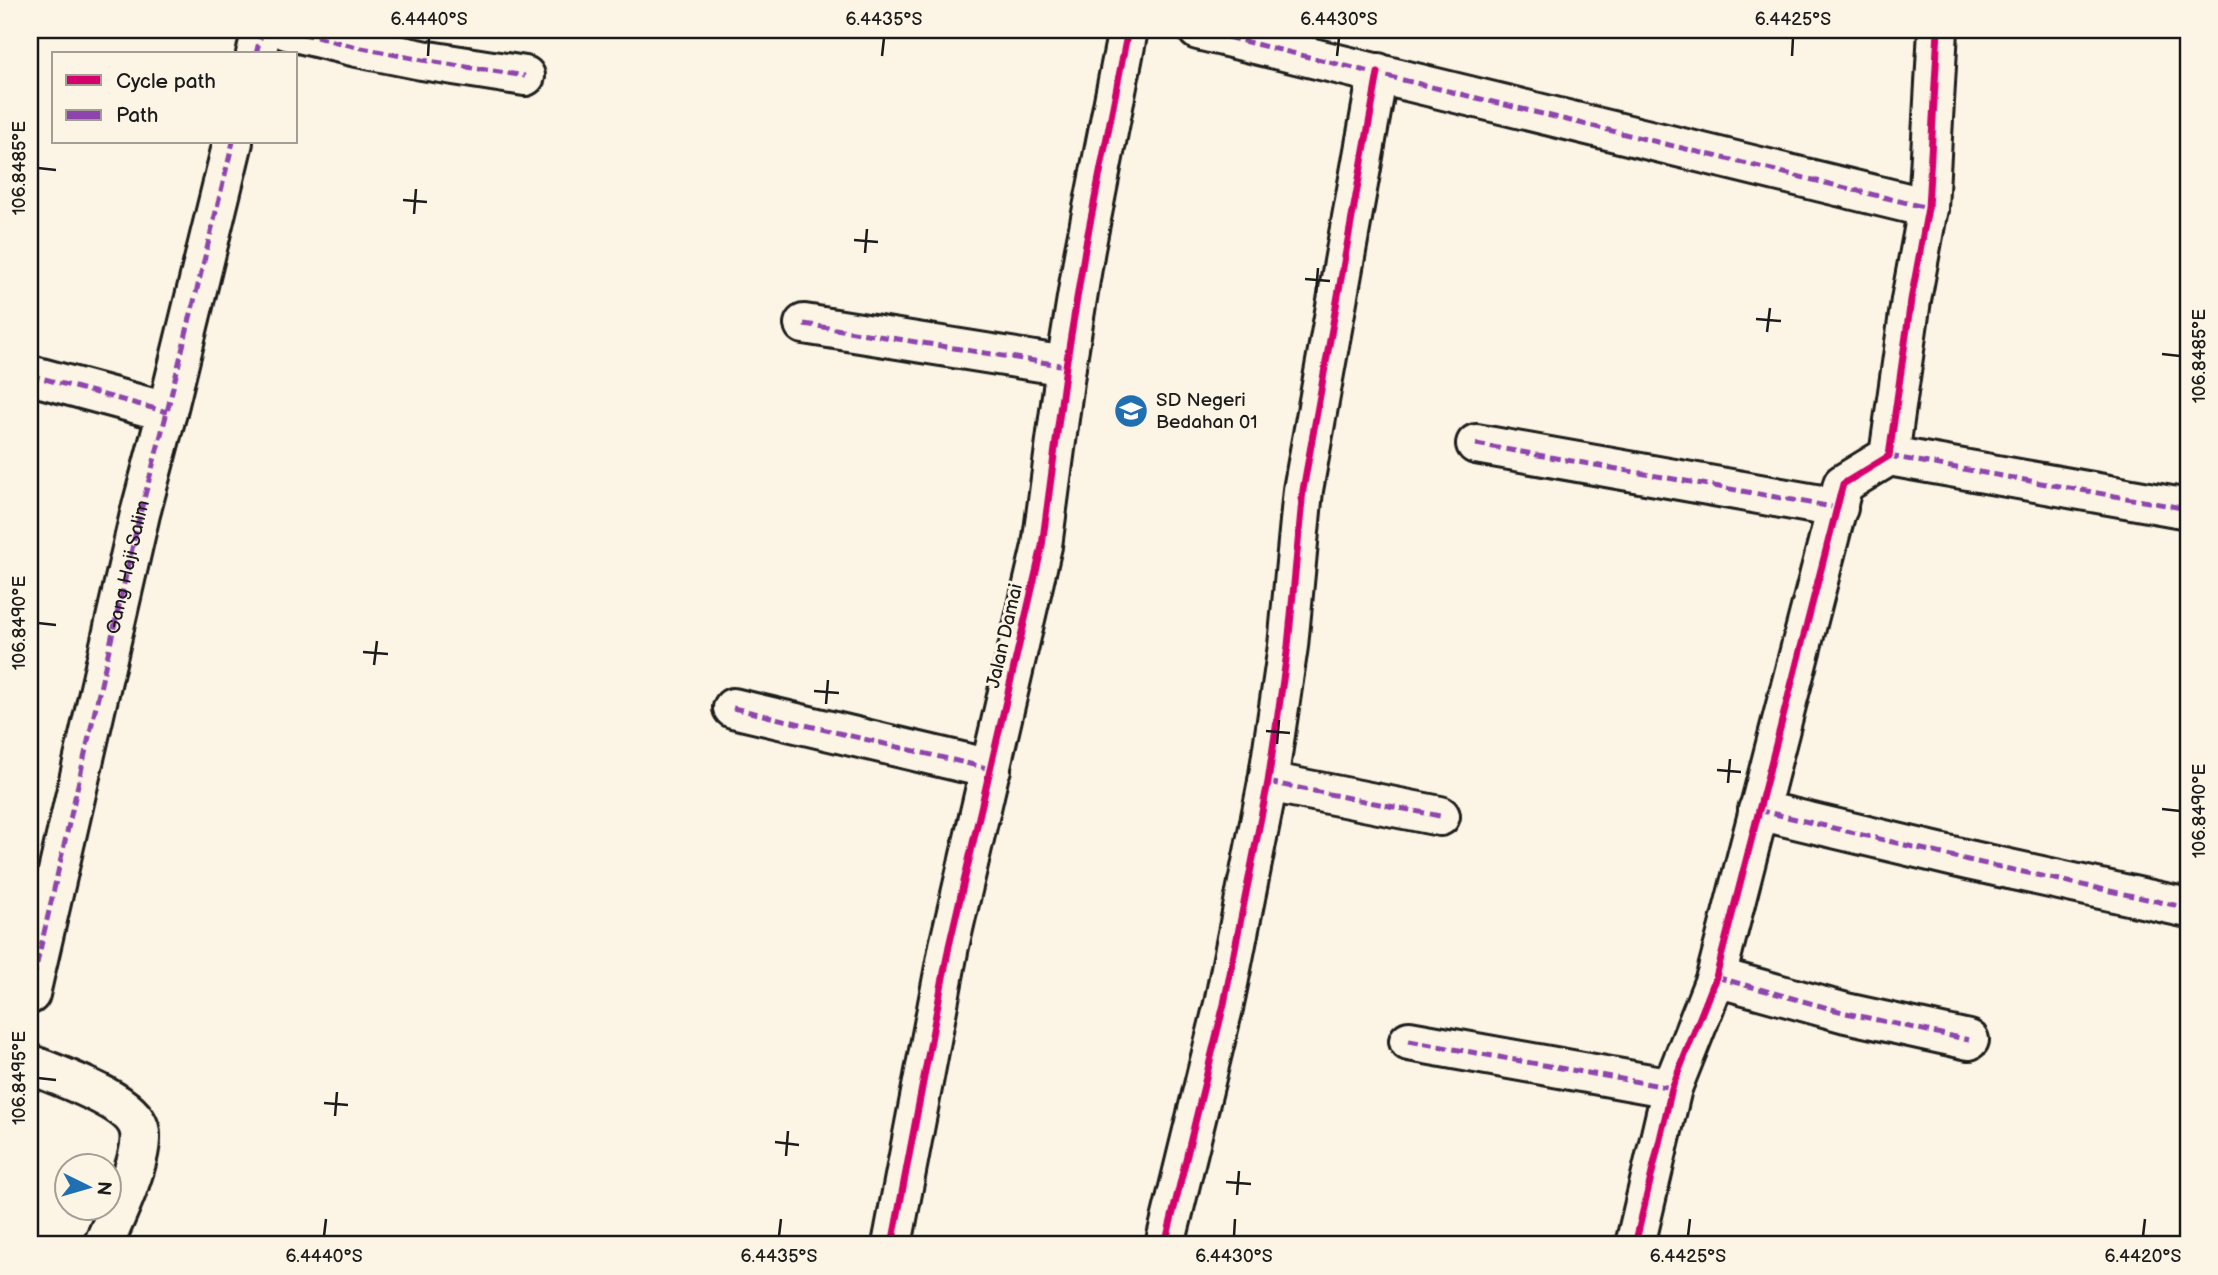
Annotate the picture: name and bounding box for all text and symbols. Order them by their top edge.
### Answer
text: 6.4440°S [390,9,468,30]
text: 6.4435°S [846,9,923,30]
text: 6.4430°S [1300,9,1378,30]
text: 6.4425°S [1755,9,1831,30]
legend [52,52,298,144]
text: Cycle path [116,69,216,94]
text: Path [116,103,158,128]
text: 106.8485°E [9,121,30,215]
text: 106.8485°E [2189,309,2210,403]
place label: SD Negeri Bedahan 01 [1156,389,1258,434]
school or university icon: SD Negeri Bedahan 01 [1112,392,1150,430]
street label: Gang Haji Salim [101,497,155,636]
text: 106.8490°E [9,576,30,670]
street label: Jalan Damai [982,582,1028,690]
text: 106.8490°E [2189,764,2210,858]
text: 106.8495°E [9,1031,30,1125]
north arrow [52,1152,122,1222]
text: N [91,1180,116,1196]
text: 6.4440°S [285,1246,363,1267]
text: 6.4435°S [741,1246,818,1267]
text: 6.4430°S [1195,1246,1273,1267]
text: 6.4425°S [1650,1246,1726,1267]
text: 6.4420°S [2105,1246,2182,1267]

